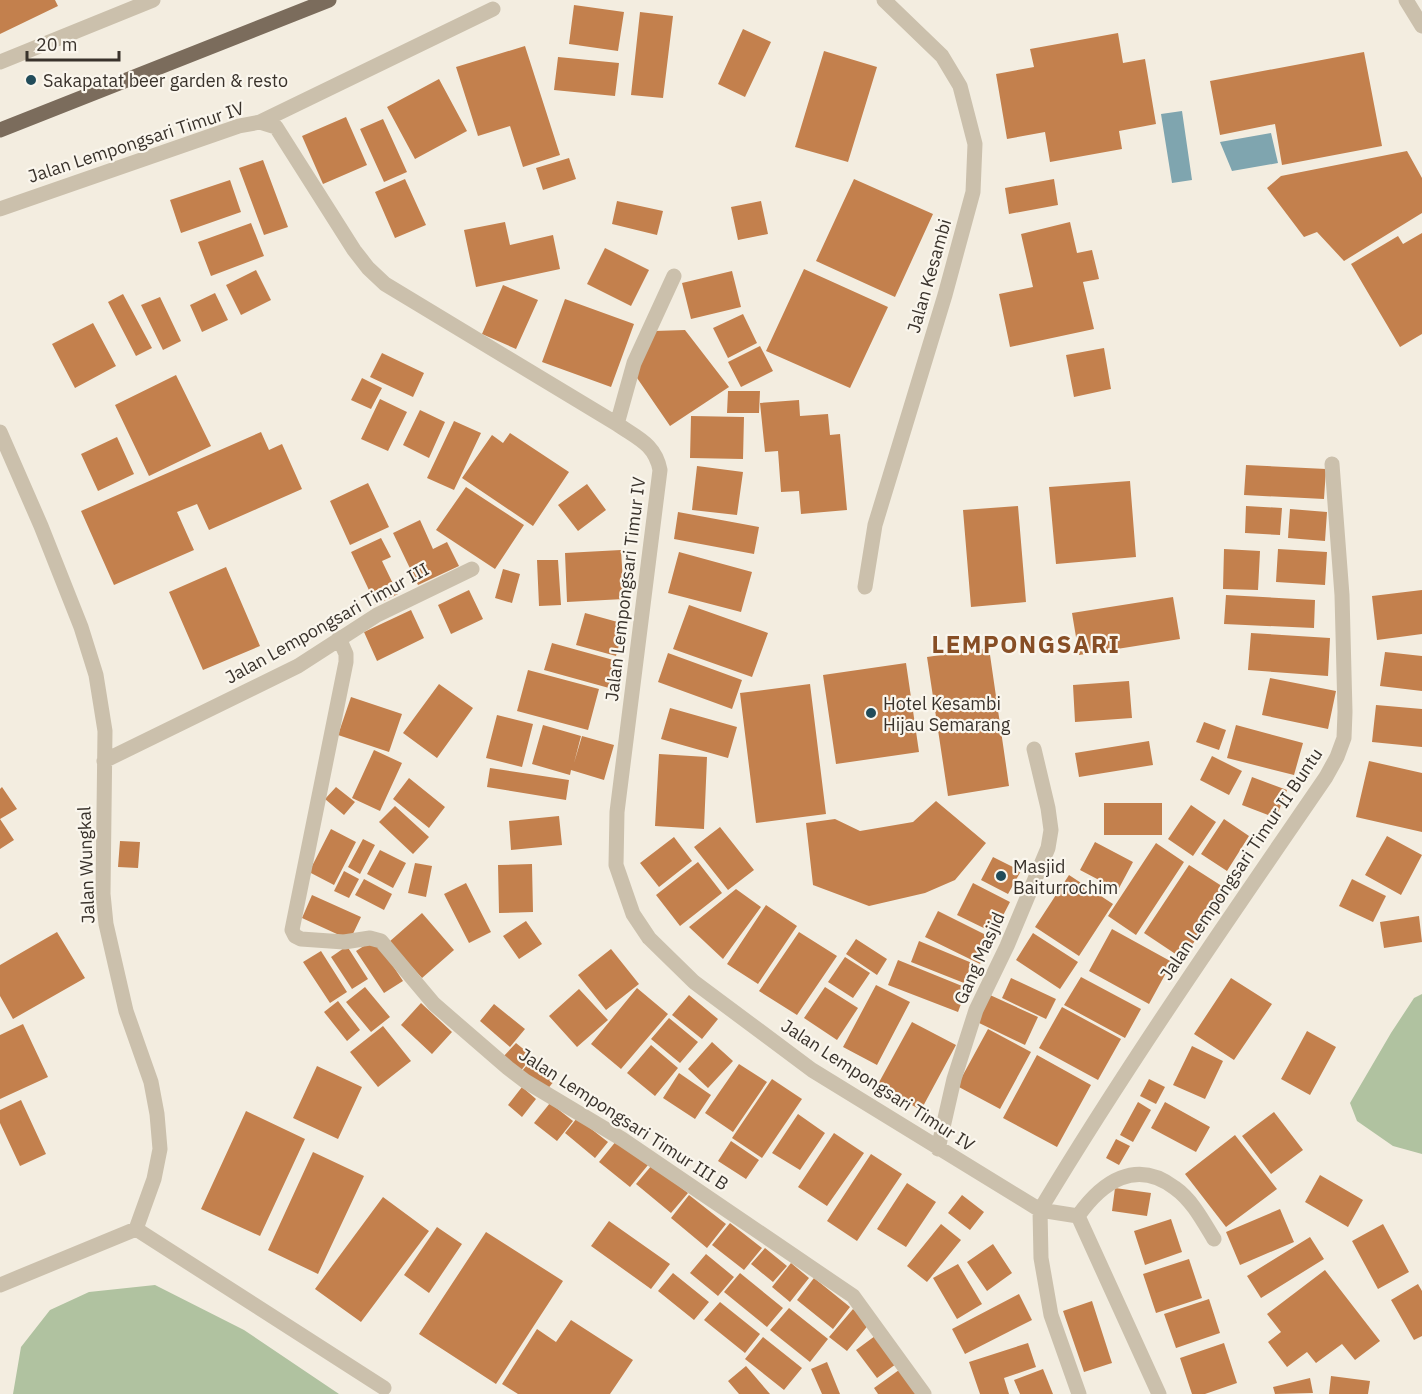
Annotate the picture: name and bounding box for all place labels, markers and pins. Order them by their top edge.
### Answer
place label: Sakapatat beer garden & resto [43,69,288,92]
marker: Sakapatat beer garden & resto [24,73,38,87]
place label: Hotel Kesambi Hijau Semarang [883,692,1011,736]
marker: Hotel Kesambi Hijau Semarang [864,706,878,720]
place label: Masjid Baiturrochim [1013,855,1118,899]
marker: Masjid Baiturrochim [994,869,1008,883]

